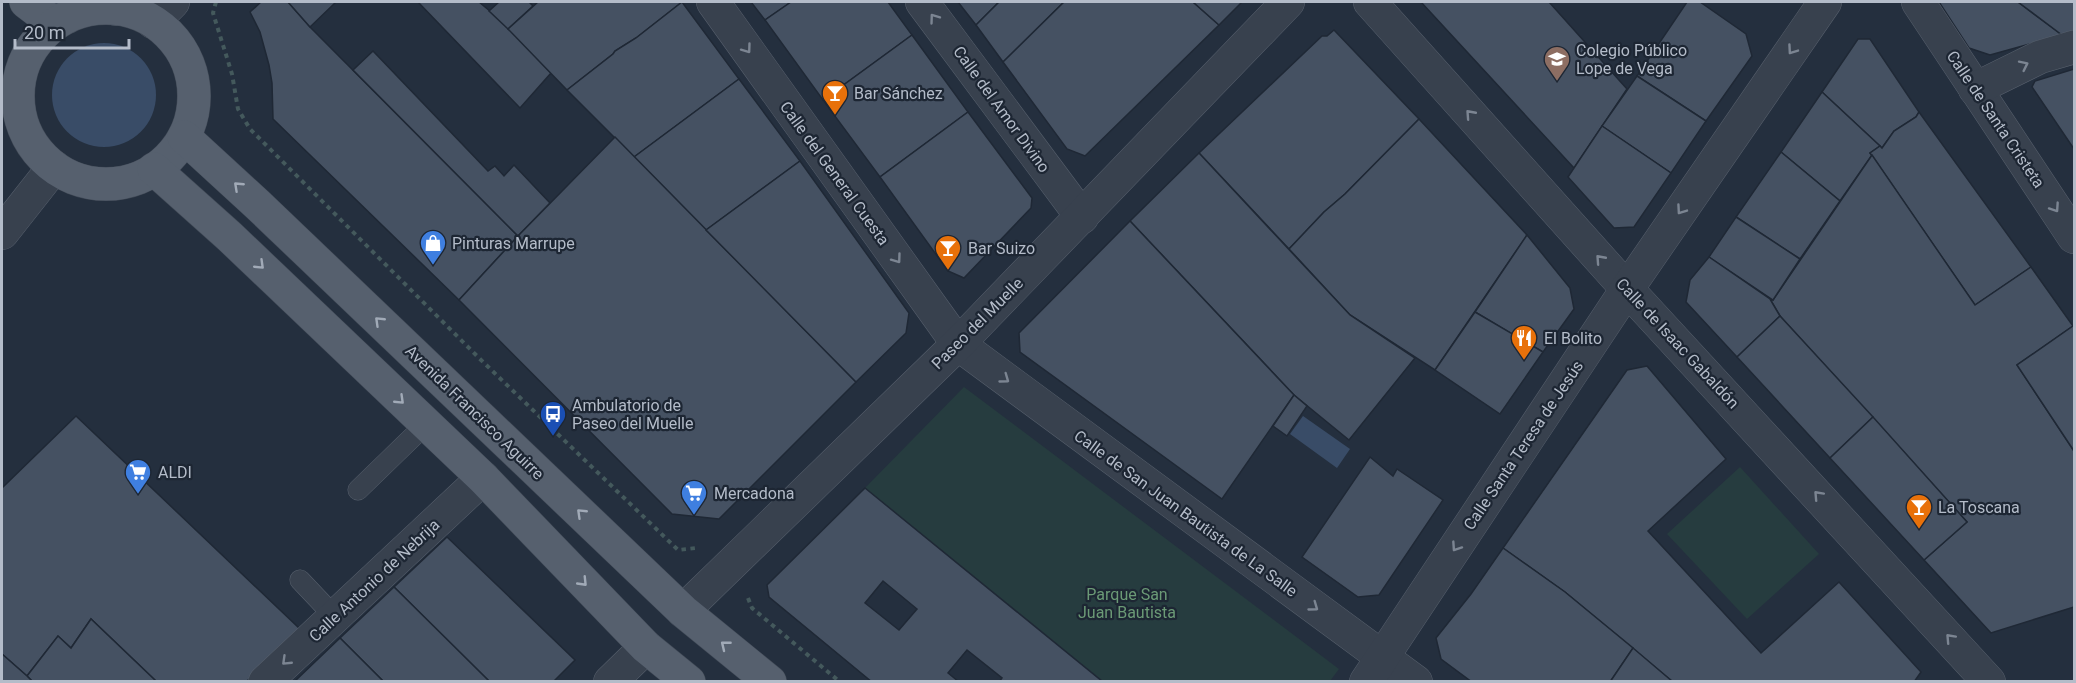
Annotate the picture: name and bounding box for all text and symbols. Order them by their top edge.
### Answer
scale bar [15,12,129,50]
one-way arrow [931,14,942,25]
text: 20 m [24,22,64,43]
place label: Colegio Público Lope de Vega [1576,41,1687,78]
street label: Calle del Amor Divino [949,42,1054,176]
one-way arrow [740,43,751,54]
one-way arrow [1788,43,1799,54]
school or university icon: Colegio Público Lope de Vega [1542,44,1572,82]
street label: Calle de Santa Cristeta [1943,47,2049,192]
one-way arrow [2017,61,2028,72]
bar icon: Bar Sánchez [820,78,850,116]
place label: Bar Sánchez [854,84,943,103]
street label: Calle del General Cuesta [776,98,893,249]
one-way arrow [1466,110,1477,120]
one-way arrow [234,182,244,193]
one-way arrow [2048,201,2059,212]
one-way arrow [1677,204,1688,215]
shop icon: Pinturas Marrupe [418,228,448,266]
bar icon: Bar Suizo [933,233,963,271]
place label: Pinturas Marrupe [452,234,575,253]
place label: Bar Suizo [968,239,1035,258]
one-way arrow [890,253,901,264]
one-way arrow [1596,255,1607,265]
one-way arrow [253,258,263,269]
street label: Paseo del Muelle [928,274,1027,373]
street label: Calle de Isaac Gabaldón [1612,274,1743,412]
one-way arrow [375,317,386,328]
restaurant icon: El Bolito [1509,323,1539,361]
place label: El Bolito [1544,329,1602,348]
street label: Avenida Francisco Aguirre [401,341,548,484]
street label: Calle Santa Teresa de Jesús [1460,357,1587,534]
one-way arrow [998,372,1009,383]
one-way arrow [393,393,404,404]
place label: Ambulatorio de Paseo del Muelle [572,396,693,433]
bus stop icon: Ambulatorio de Paseo del Muelle [538,399,568,437]
street label: Calle de San Juan Bautista de La Salle [1070,426,1301,601]
supermarket icon: ALDI [123,457,153,495]
place label: ALDI [158,463,192,482]
supermarket icon: Mercadona [679,478,709,516]
place label: Mercadona [714,484,795,503]
one-way arrow [1814,491,1825,502]
bar icon: La Toscana [1904,492,1934,530]
place label: La Toscana [1938,498,2020,517]
one-way arrow [577,509,588,520]
street label: Calle Antonio de Nebrija [305,515,443,646]
one-way arrow [1452,540,1463,551]
one-way arrow [576,575,587,586]
park label: Parque San Juan Bautista [1078,585,1176,622]
one-way arrow [1307,600,1318,611]
one-way arrow [1946,635,1957,645]
one-way arrow [721,641,732,652]
one-way arrow [283,654,294,665]

